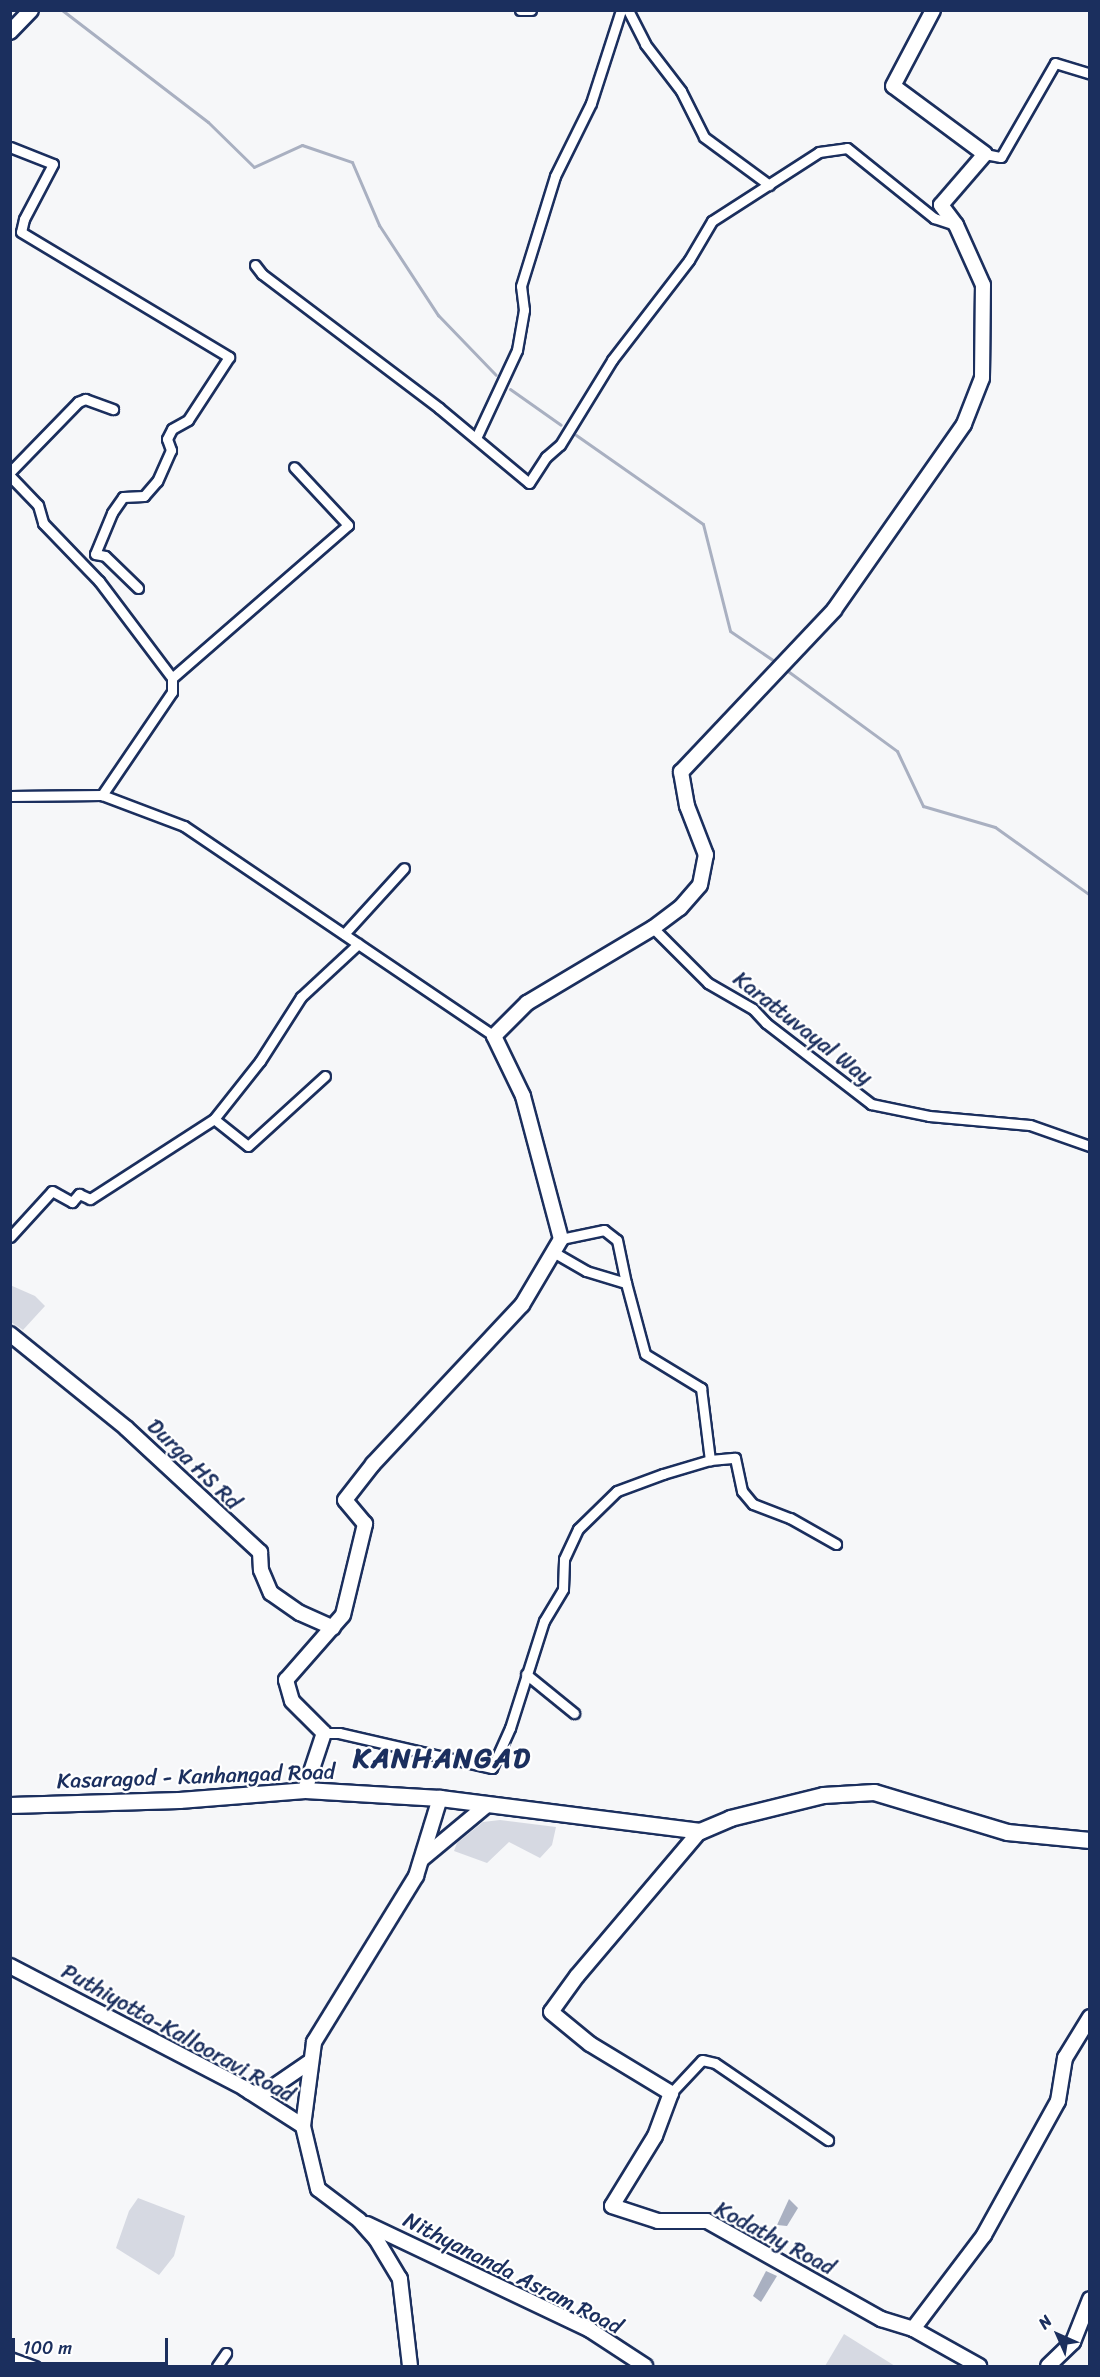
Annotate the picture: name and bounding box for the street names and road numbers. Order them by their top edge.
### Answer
street label: Karattuvayal Way [728,965,878,1091]
street label: Durga HS Rd [141,1412,247,1516]
street label: Kasaragod - Kanhangad Road [56,1758,336,1794]
street label: Puthiyotta-Kallooravi Road [57,1958,299,2108]
street label: Kodathy Road [710,2195,840,2281]
street label: Nithyananda Asram Road [399,2206,627,2340]

